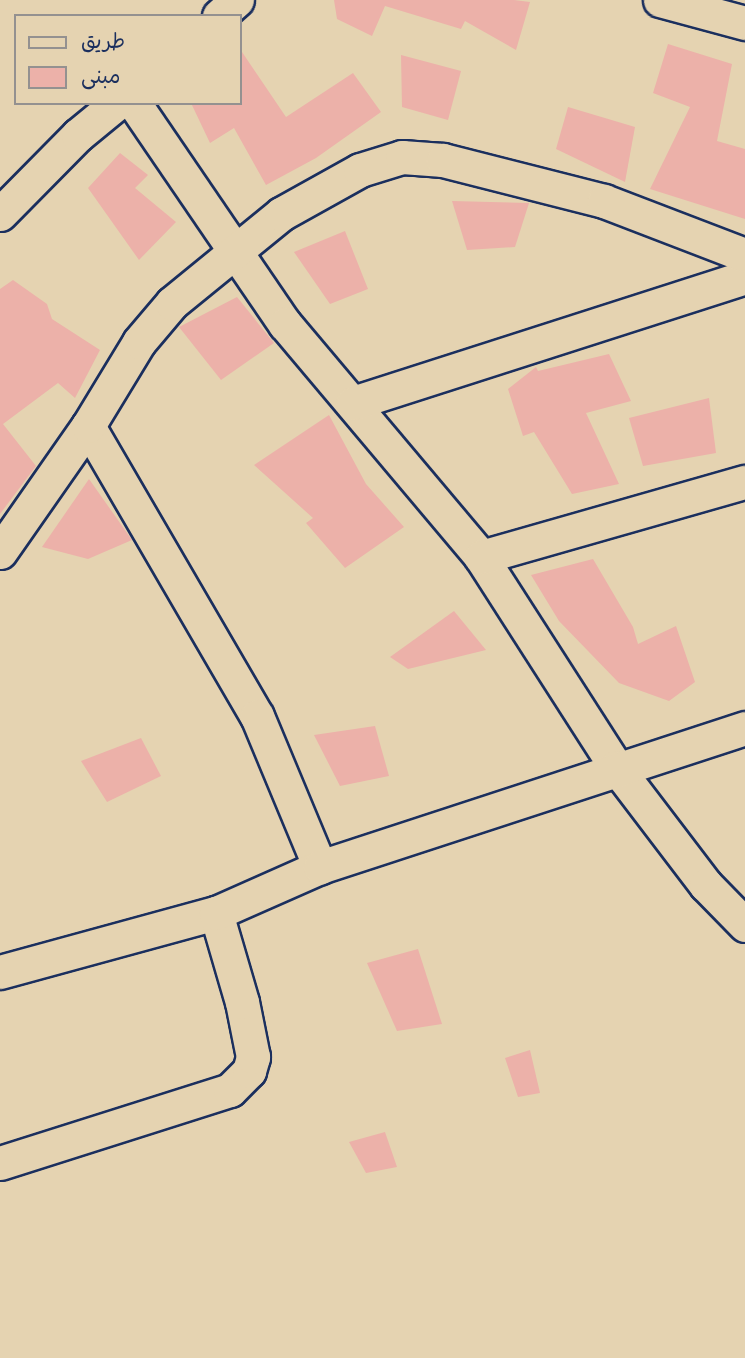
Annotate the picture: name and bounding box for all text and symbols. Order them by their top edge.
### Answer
legend [14,14,242,105]
text: طريق [81,28,125,53]
text: مبنى [81,63,120,88]

